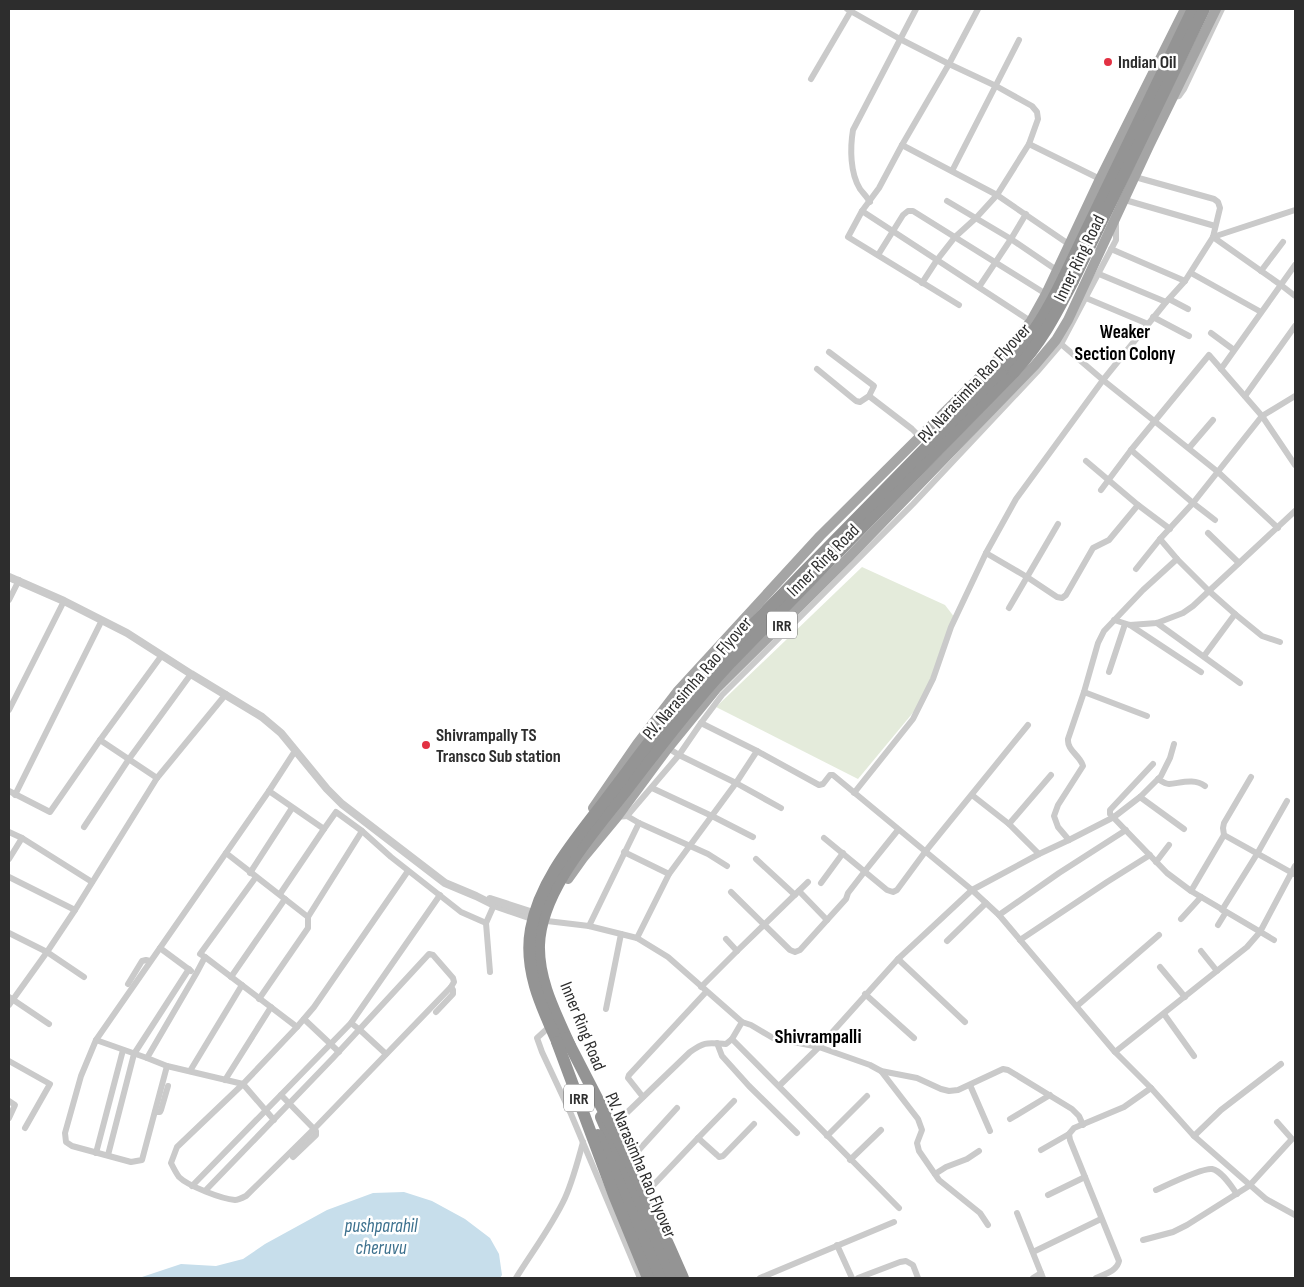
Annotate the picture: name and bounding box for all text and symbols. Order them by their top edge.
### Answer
place label: Indian Oil [1118,52,1176,73]
marker: Indian Oil [1102,56,1114,68]
street label: Inner Ring Road [1049,211,1109,305]
street label: P.V. Narasimha Rao Flyover [914,319,1035,447]
district label: Weaker Section Colony [1075,321,1175,366]
street label: Inner Ring Road [783,520,864,601]
road number: IRR [767,612,797,638]
street label: P.V. Narasimha Rao Flyover [638,613,756,744]
place label: Shivrampally TS Transco Sub station [436,725,561,767]
marker: Shivrampally TS Transco Sub station [420,739,432,751]
street label: Inner Ring Road [555,979,610,1074]
district label: Shivrampalli [775,1025,861,1049]
road number: IRR [564,1084,594,1112]
street label: P.V. Narasimha Rao Flyover [600,1089,681,1241]
water label: pushparahil cheruvu [343,1215,418,1260]

